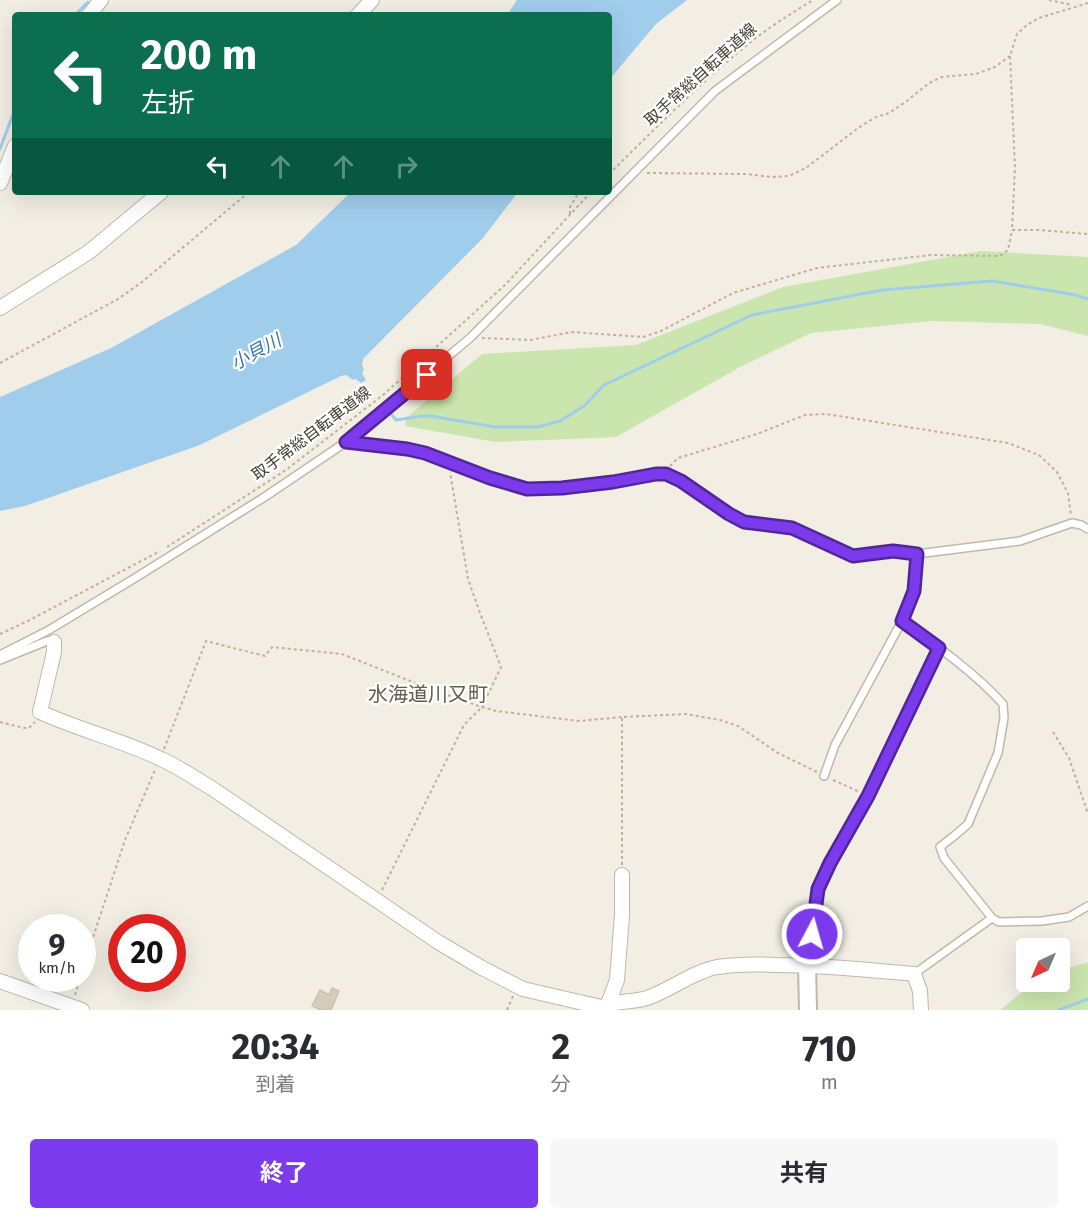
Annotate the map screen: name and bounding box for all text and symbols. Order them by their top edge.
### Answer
street label: 取手常総自転車道線 [640,19,760,130]
text: 200 m [141,30,257,80]
icon: left [42,36,120,114]
text: 左折 [141,87,195,119]
icon: left [201,150,234,183]
icon: ahead [264,150,297,183]
icon: ahead [327,150,360,183]
icon: right [390,150,423,183]
water label: 小貝川 [227,328,287,375]
pin [401,349,452,400]
icon: arrive [410,358,443,391]
street label: 取手常総自転車道線 [248,382,375,484]
district label: 水海道川又町 [368,682,488,706]
position arrow [780,902,844,966]
speed limit sign: 20 [108,914,186,992]
text: 9 [49,928,65,964]
north arrow [1016,938,1070,992]
map controls [1016,938,1070,992]
text: km/h [38,959,76,977]
text: 20:34 [231,1025,319,1069]
text: 2 [552,1025,570,1069]
text: 710 [802,1027,857,1071]
text: m [821,1070,838,1094]
text: 到着 [255,1072,295,1096]
text: 分 [551,1072,571,1096]
button: 終了 [30,1139,538,1208]
button: 共有 [550,1139,1058,1208]

